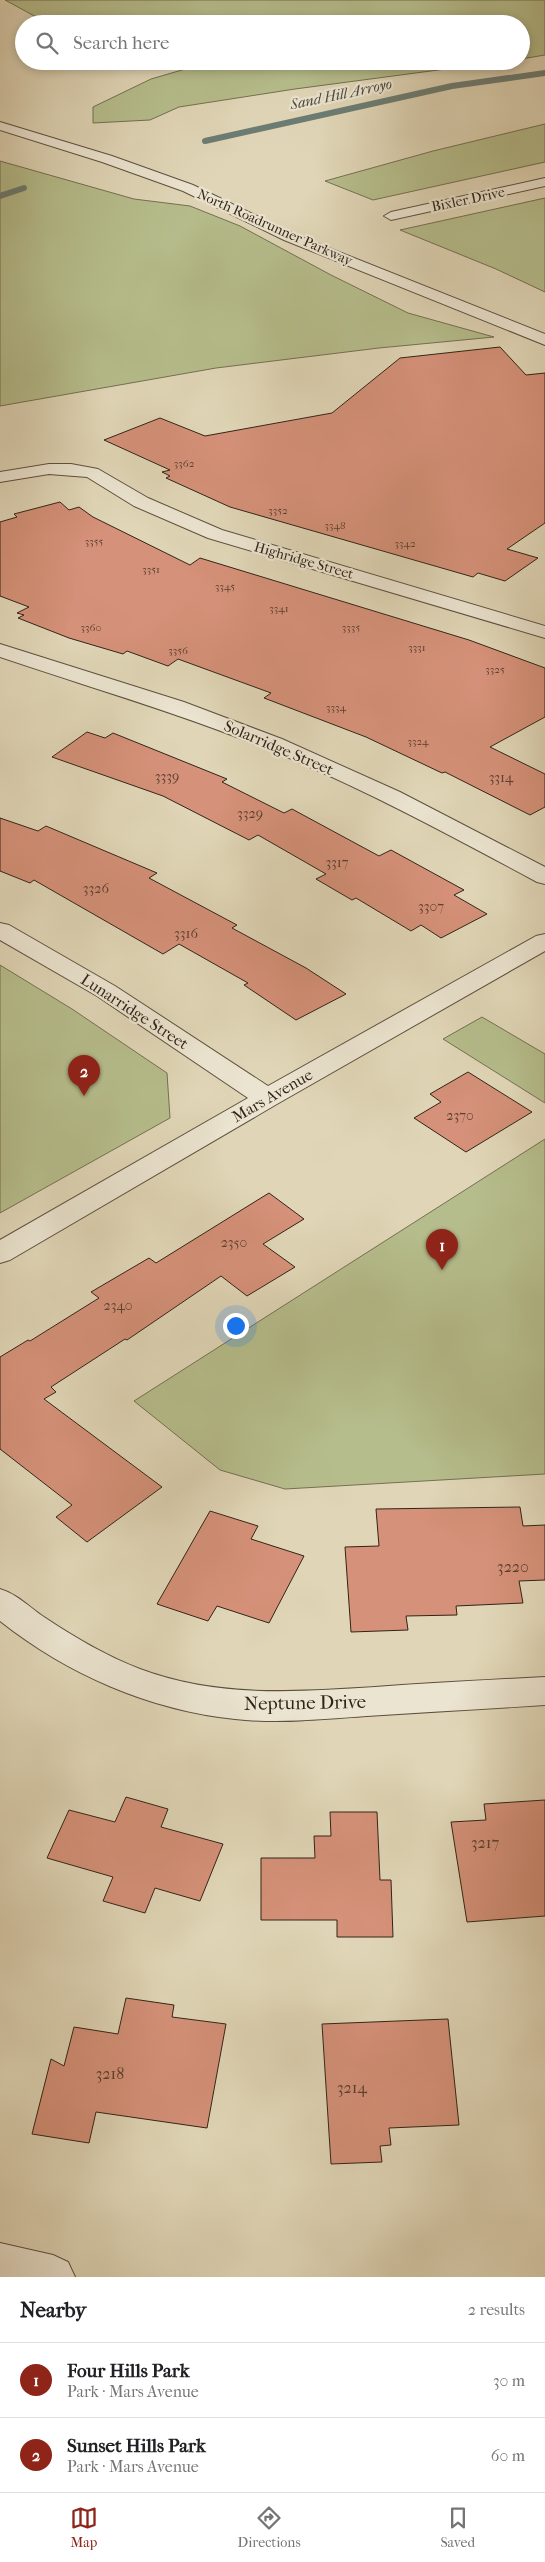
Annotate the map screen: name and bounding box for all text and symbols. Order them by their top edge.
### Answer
search box [15,15,530,70]
icon: search [33,29,61,57]
text: Search here [73,32,169,54]
water label: Sand Hill Arroyo [287,74,394,114]
street label: Bixler Drive [430,183,506,216]
street label: North Roadrunner Parkway [194,185,356,270]
house number: 3362 [174,457,195,470]
house number: 3352 [268,504,288,517]
house number: 3348 [324,519,346,532]
house number: 3355 [85,535,103,548]
house number: 3342 [394,537,416,550]
street label: Highridge Street [252,538,355,583]
house number: 3351 [142,563,160,576]
house number: 3345 [215,580,235,593]
house number: 3341 [269,602,289,615]
house number: 3360 [80,621,102,634]
house number: 3335 [342,621,360,634]
house number: 3331 [408,641,426,654]
house number: 3356 [168,644,188,657]
house number: 3325 [485,663,505,676]
house number: 3334 [326,701,347,714]
street label: Solarridge Street [221,716,337,779]
house number: 3324 [407,735,429,748]
house number: 3339 [155,768,179,785]
house number: 3314 [489,769,514,786]
house number: 3329 [237,805,263,822]
house number: 3317 [325,854,349,871]
house number: 3326 [83,880,110,897]
house number: 3307 [418,898,444,915]
house number: 3316 [174,925,198,942]
street label: Lunarridge Street [77,970,192,1053]
pin: 2 [68,1055,100,1096]
street label: Mars Avenue [229,1065,316,1126]
house number: 2370 [446,1107,474,1124]
pin: 1 [426,1229,458,1270]
house number: 2350 [221,1234,247,1251]
house number: 2340 [104,1297,132,1314]
your location [223,1313,249,1339]
house number: 3220 [497,1557,529,1576]
street label: Neptune Drive [244,1691,366,1715]
house number: 3217 [471,1833,499,1852]
house number: 3218 [96,2064,124,2083]
house number: 3214 [337,2078,368,2097]
text: Nearby [20,2298,86,2322]
text: 2 results [468,2300,525,2319]
text: Four Hills Park [67,2360,190,2382]
text: 1 [33,2371,39,2390]
text: 30 m [493,2371,525,2390]
text: Park · Mars Avenue [67,2382,199,2401]
text: Sunset Hills Park [67,2435,206,2457]
text: 2 [32,2446,40,2465]
text: 60 m [491,2446,525,2465]
text: Park · Mars Avenue [67,2457,199,2476]
tab: Map [70,2504,98,2551]
tab: Directions [238,2504,301,2551]
tab: Saved [440,2504,475,2551]

